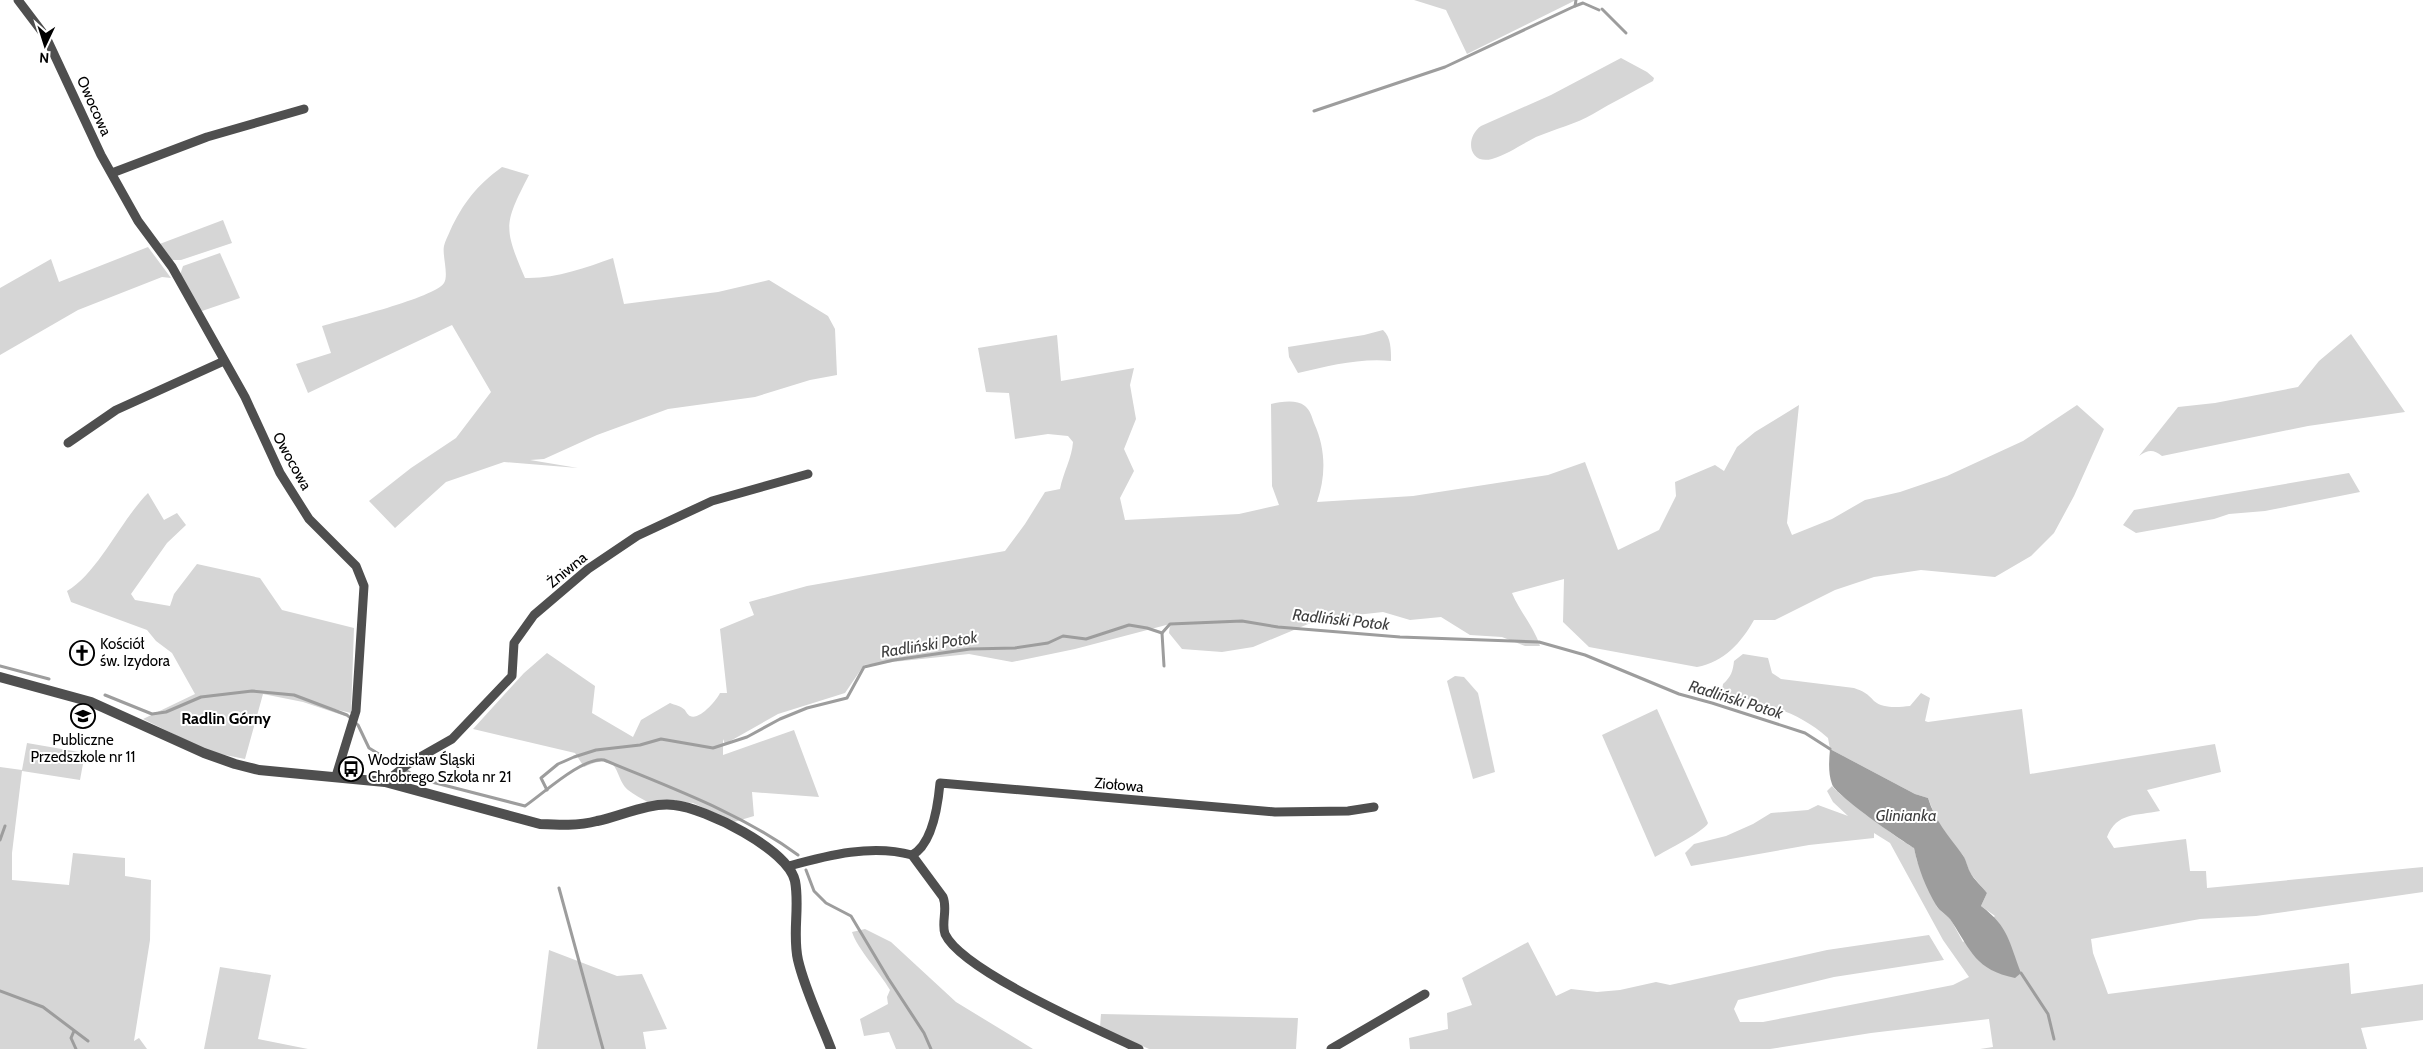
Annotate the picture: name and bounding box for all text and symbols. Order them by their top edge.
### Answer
north arrow [20,20,70,70]
text: N [39,49,50,67]
street label: Owocowa [73,73,115,139]
street label: Owocowa [269,429,316,494]
street label: Żniwna [543,547,591,592]
water label: Radliński Potok [1291,605,1392,634]
water label: Radliński Potok [879,627,980,662]
place label: Kościół św. Izydora [100,635,171,670]
church icon: Kościół św. Izydora [69,640,95,666]
water label: Radliński Potok [1686,676,1786,723]
school or university icon: Publiczne Przedszkole nr 11 [70,703,96,729]
district label: Radlin Górny [181,709,271,728]
place label: Publiczne Przedszkole nr 11 [31,731,135,766]
place label: Wodzisław Śląski Chrobrego Szkoła nr 21 [368,750,511,786]
bus stop icon: Wodzisław Śląski Chrobrego Szkoła nr 21 [338,756,364,782]
street label: Ziołowa [1094,774,1145,796]
water label: Glinianka [1875,806,1937,825]

